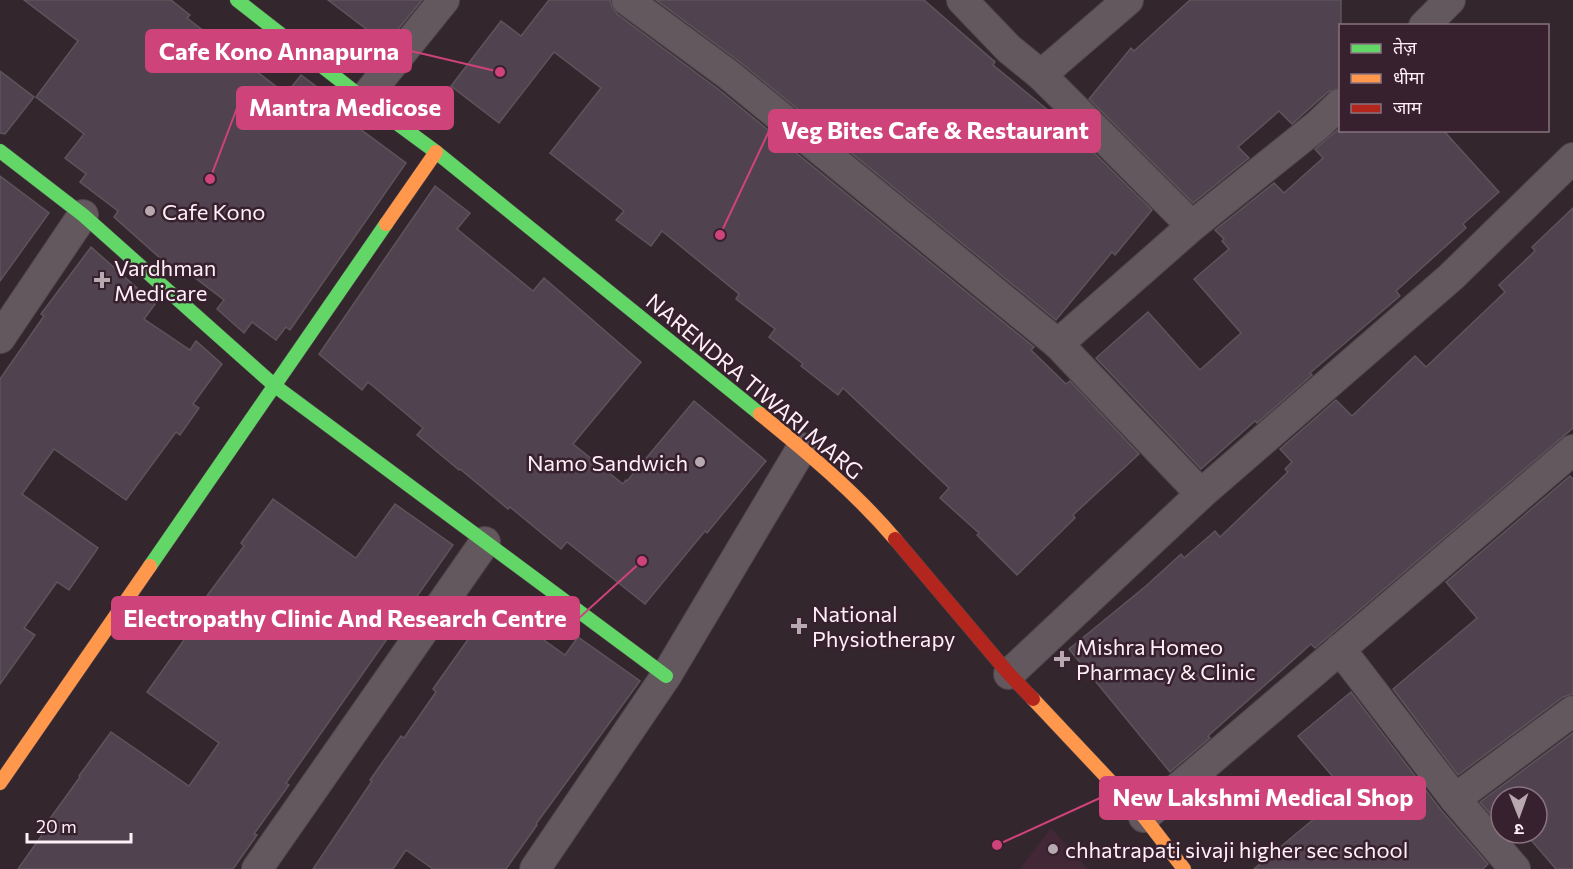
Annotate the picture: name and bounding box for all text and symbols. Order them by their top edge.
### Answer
legend [1339,24,1549,132]
callout: Cafe Kono Annapurna [146,30,411,72]
text: Cafe Kono Annapurna [159,36,399,65]
text: तेज़ [1393,36,1417,58]
text: धीमा [1393,66,1424,88]
callout: Mantra Medicose [237,87,453,129]
text: Mantra Medicose [249,92,441,121]
text: जाम [1393,96,1423,118]
callout: Veg Bites Cafe & Restaurant [769,110,1100,152]
text: Veg Bites Cafe & Restaurant [781,115,1089,144]
place label: Cafe Kono [162,198,265,225]
marker: Cafe Kono [143,204,157,218]
place label: Vardhman Medicare [114,254,216,306]
marker: Vardhman Medicare [95,273,109,287]
street label: NARENDRA TIWARI MARG [641,287,869,485]
place label: Namo Sandwich [527,449,688,476]
marker: Namo Sandwich [693,455,707,469]
callout: Electropathy Clinic And Research Centre [112,597,579,639]
place label: National Physiotherapy [812,600,956,652]
text: Electropathy Clinic And Research Centre [123,603,567,632]
marker: National Physiotherapy [790,617,808,635]
place label: Mishra Homeo Pharmacy & Clinic [1076,633,1256,685]
marker: Mishra Homeo Pharmacy & Clinic [1053,650,1071,668]
callout: New Lakshmi Medical Shop [1100,777,1425,819]
text: New Lakshmi Medical Shop [1113,782,1413,811]
north arrow [1489,785,1549,845]
scale bar [27,806,130,844]
text: 20 m [36,815,77,837]
text: उ [1514,821,1524,840]
place label: chhatrapati sivaji higher sec school [1065,836,1408,863]
marker: chhatrapati sivaji higher sec school [1046,842,1060,856]

